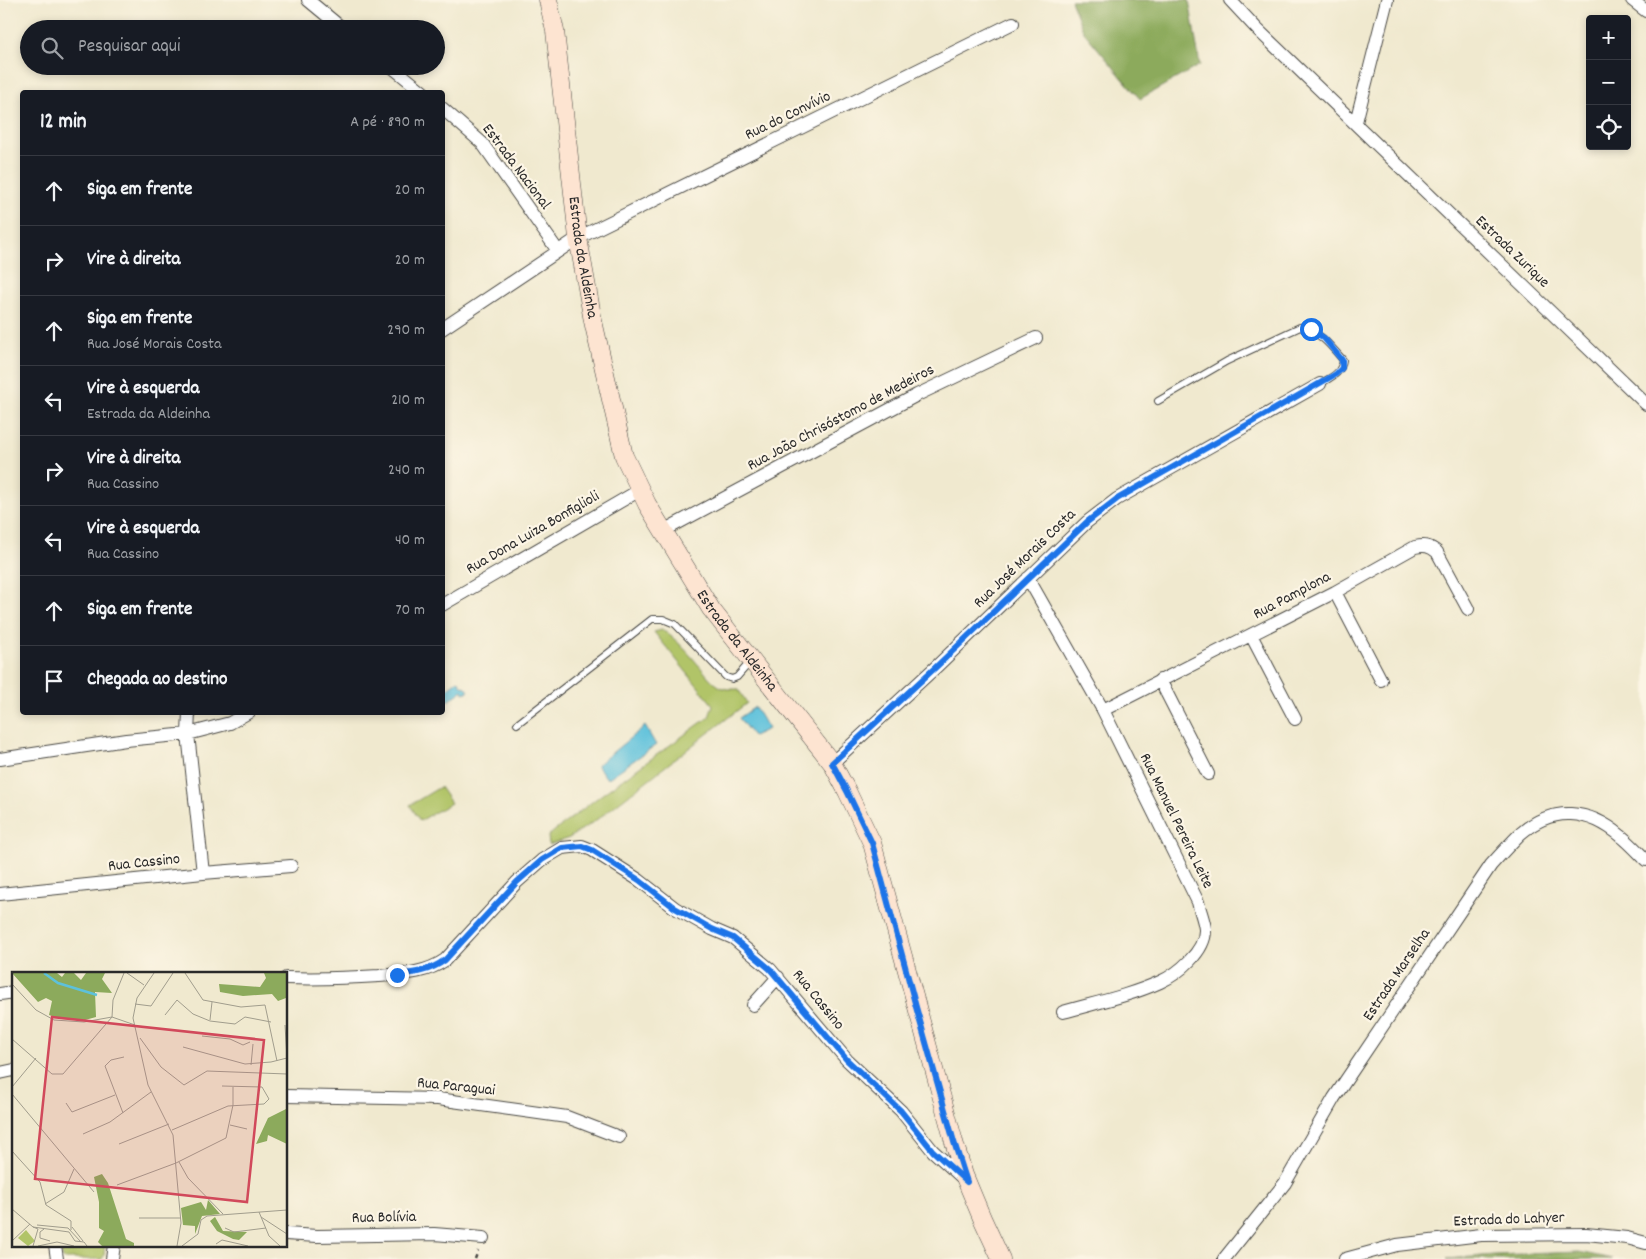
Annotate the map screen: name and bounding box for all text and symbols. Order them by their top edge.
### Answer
map controls [1586,15,1631,150]
button: + [1586,15,1631,60]
search box [20,20,445,75]
icon: search [38,34,66,62]
text: Pesquisar aqui [78,34,180,61]
button: − [1586,60,1631,105]
street label: Rua do Convívio [741,85,835,147]
button: locate [1586,105,1631,150]
text: 12 min [40,108,87,138]
text: A pé · 890 m [350,111,425,134]
street label: Estrada Nacional [476,119,556,215]
icon: ahead [40,177,68,205]
text: Siga em frente [87,177,192,204]
text: 20 m [395,179,425,202]
street label: Estrada da Aldeinha [562,195,604,321]
street label: Estrada Zurique [1470,210,1554,294]
icon: right [40,247,68,275]
text: Vire à direita [87,247,180,274]
text: 20 m [395,249,425,272]
text: Siga em frente [87,306,192,333]
icon: ahead [40,317,68,345]
route start [1300,318,1323,341]
text: 290 m [387,319,425,342]
text: Rua José Morais Costa [87,333,222,356]
street label: Rua João Chrisóstomo de Medeiros [743,359,939,477]
text: Vire à esquerda [87,376,199,403]
icon: left [40,387,68,415]
text: 210 m [391,389,425,412]
text: Estrada da Aldeinha [87,403,210,426]
text: Vire à direita [87,446,180,473]
icon: right [40,457,68,485]
text: 240 m [388,459,425,482]
text: Rua Cassino [87,473,159,496]
street label: Rua Dona Luiza Bonfiglioli [462,485,604,581]
street label: Rua José Morais Costa [969,504,1082,614]
text: Vire à esquerda [87,516,199,543]
icon: left [40,527,68,555]
text: 40 m [395,529,425,552]
text: Rua Cassino [87,543,159,566]
street label: Rua Pamplona [1249,566,1335,626]
street label: Estrada da Aldeinha [690,585,784,697]
icon: ahead [40,597,68,625]
text: Siga em frente [87,597,192,624]
text: 70 m [395,599,425,622]
icon: arrive [40,667,68,695]
text: Chegada ao destino [87,667,228,694]
street label: Rua Manuel Pereira Leite [1133,749,1219,893]
street label: Rua Cassino [107,848,181,878]
street label: Estrada Marselha [1357,924,1437,1026]
route end [386,964,409,987]
street label: Rua Cassino [786,965,850,1035]
inset map [12,972,288,1246]
street label: Rua Paraguai [416,1071,496,1103]
street label: Rua Bolívia [352,1206,417,1230]
street label: Estrada do Lahyer [1453,1207,1565,1233]

